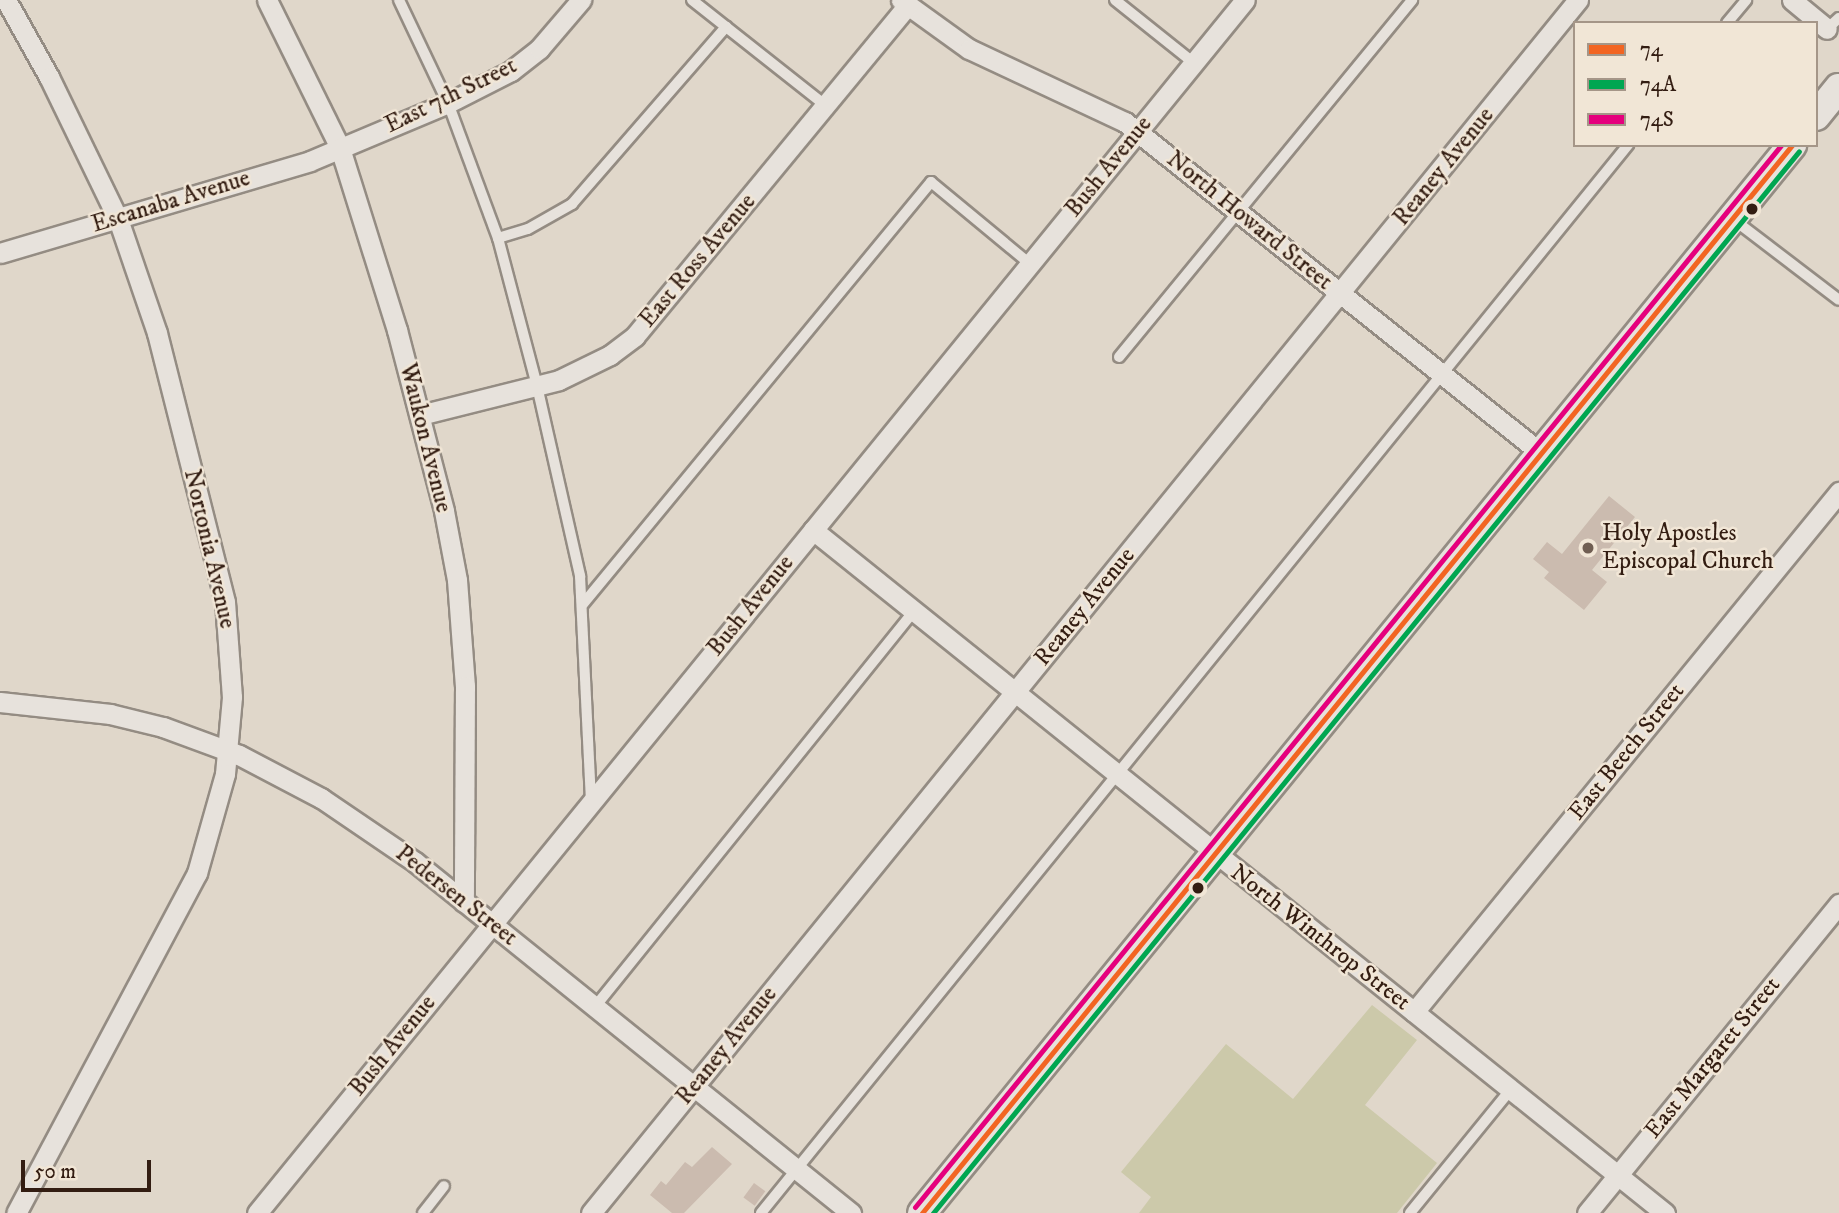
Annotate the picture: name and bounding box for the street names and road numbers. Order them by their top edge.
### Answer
street label: East 7th Street [380,52,522,140]
street label: Reaney Avenue [1387,102,1501,232]
street label: Bush Avenue [1060,111,1158,223]
street label: North Howard Street [1160,145,1338,297]
street label: Escanaba Avenue [88,164,254,240]
street label: East Ross Avenue [634,188,762,334]
street label: Waukon Avenue [393,360,457,516]
street label: Nortonia Avenue [177,467,241,631]
street label: Reaney Avenue [1028,542,1142,672]
street label: Bush Avenue [702,550,800,662]
street label: East Beech Street [1563,678,1691,826]
street label: Pedersen Street [389,839,523,953]
street label: North Winthrop Street [1224,859,1416,1017]
street label: East Margaret Street [1639,971,1787,1145]
street label: Reaney Avenue [670,981,784,1111]
street label: Bush Avenue [344,990,442,1102]

